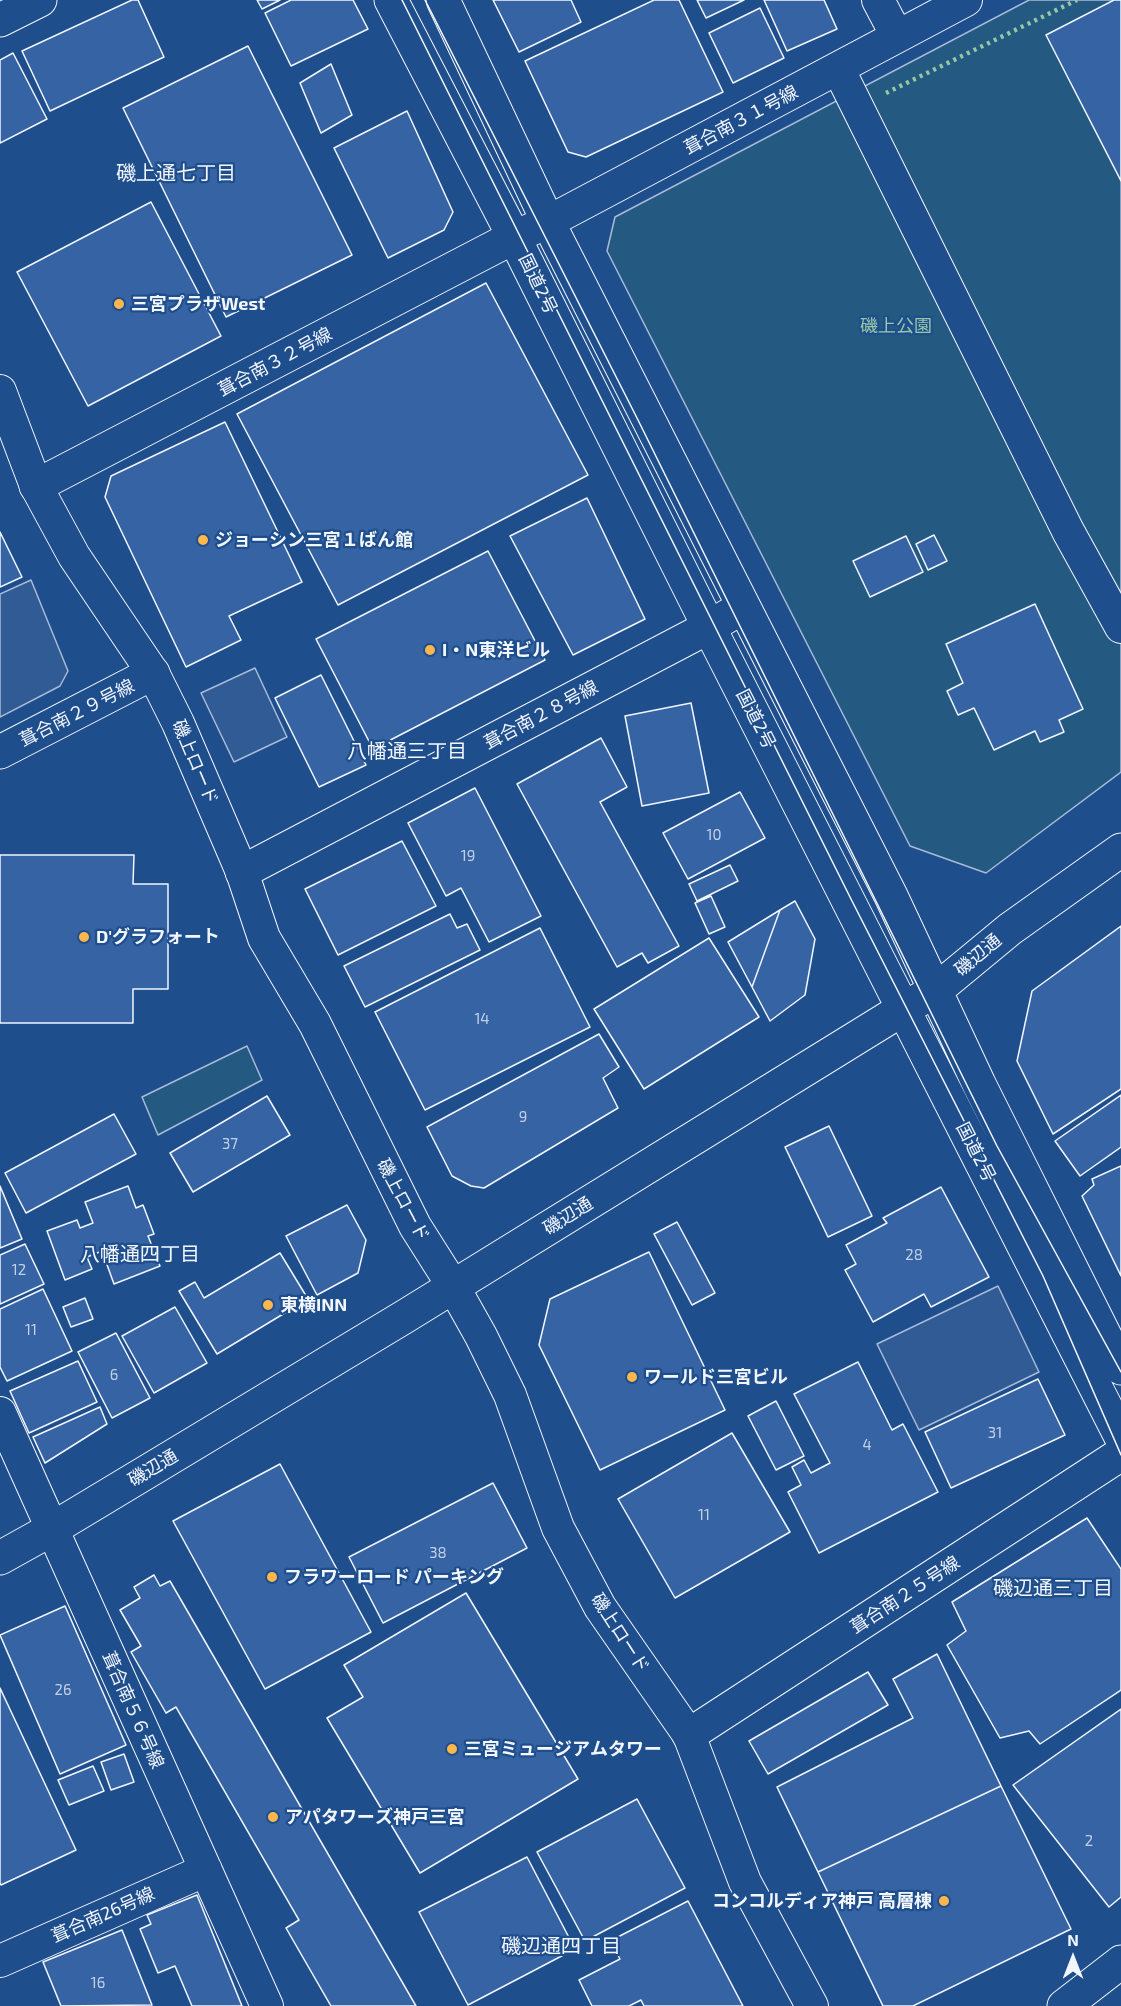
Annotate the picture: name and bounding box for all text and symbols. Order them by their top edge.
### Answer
street label: 葺合南３１号線 [680,81,802,159]
district label: 磯上通七丁目 [116,161,236,185]
street label: 国道2号 [514,250,562,318]
place label: 三宮プラザWest [131,293,265,315]
marker: 三宮プラザWest [112,297,126,311]
park label: 磯上公園 [860,315,932,337]
street label: 葺合南３２号線 [214,323,336,401]
place label: ジョーシン三宮１ばん館 [215,529,413,551]
marker: ジョーシン三宮１ばん館 [196,533,210,547]
place label: I・N東洋ビル [442,639,550,661]
marker: I・N東洋ビル [423,643,437,657]
street label: 葺合南２９号線 [16,675,138,751]
street label: 葺合南２８号線 [480,676,602,754]
street label: 国道2号 [732,686,780,752]
street label: 磯上ロード [167,716,223,808]
district label: 八幡通三丁目 [347,739,467,763]
house number: 10 [706,826,722,844]
house number: 19 [461,847,475,865]
place label: D'グラフォート [96,926,220,948]
street label: 磯辺通 [950,929,1006,981]
marker: D'グラフォート [77,930,91,944]
house number: 14 [474,1010,490,1028]
house number: 9 [519,1108,527,1126]
street label: 国道2号 [952,1119,1000,1185]
house number: 37 [222,1135,238,1153]
street label: 磯上ロード [372,1155,434,1245]
street label: 磯辺通 [539,1193,597,1239]
district label: 八幡通四丁目 [80,1242,200,1266]
house number: 28 [905,1246,923,1264]
house number: 12 [12,1261,26,1279]
place label: 東横INN [280,1294,347,1316]
marker: 東横INN [261,1298,275,1312]
house number: 11 [25,1321,37,1339]
house number: 6 [110,1366,118,1384]
place label: ワールド三宮ビル [644,1366,788,1388]
marker: ワールド三宮ビル [625,1370,639,1384]
house number: 31 [988,1424,1002,1442]
house number: 4 [862,1436,872,1454]
street label: 磯辺通 [124,1445,182,1491]
house number: 11 [698,1506,710,1524]
house number: 38 [429,1544,447,1562]
street label: 葺合南２５号線 [846,1552,964,1638]
place label: フラワーロード パーキング [284,1566,504,1588]
marker: フラワーロード パーキング [265,1570,279,1584]
district label: 磯辺通三丁目 [993,1576,1113,1600]
street label: 磯上ロード [586,1589,654,1677]
street label: 葺合南５６号線 [98,1648,168,1772]
house number: 26 [54,1681,72,1699]
place label: 三宮ミュージアムタワー [464,1738,662,1760]
marker: 三宮ミュージアムタワー [445,1742,459,1756]
place label: アパタワーズ神戸三宮 [285,1806,465,1828]
marker: アパタワーズ神戸三宮 [266,1810,280,1824]
house number: 2 [1085,1832,1093,1850]
street label: 葺合南26号線 [48,1883,158,1947]
place label: コンコルディア神戸 高層棟 [712,1890,932,1912]
marker: コンコルディア神戸 高層棟 [937,1894,951,1908]
north arrow [1043,1928,1103,1988]
text: N [1067,1930,1079,1949]
district label: 磯辺通四丁目 [501,1934,621,1958]
house number: 16 [91,1974,105,1992]

